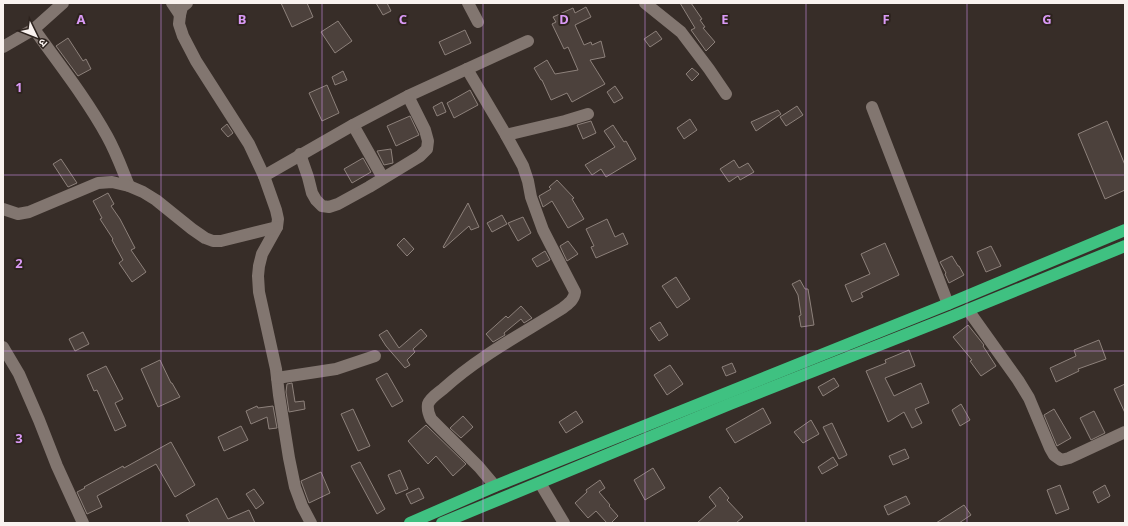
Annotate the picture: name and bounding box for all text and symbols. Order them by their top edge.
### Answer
text: A [77,10,86,28]
text: B [238,10,246,28]
text: C [399,10,407,28]
text: D [559,10,569,28]
text: E [721,10,729,28]
text: F [882,10,890,28]
text: G [1042,10,1052,28]
north arrow [16,16,56,56]
text: उ [36,36,51,51]
text: 1 [15,78,23,96]
text: 2 [15,254,23,272]
text: 3 [15,429,23,447]

